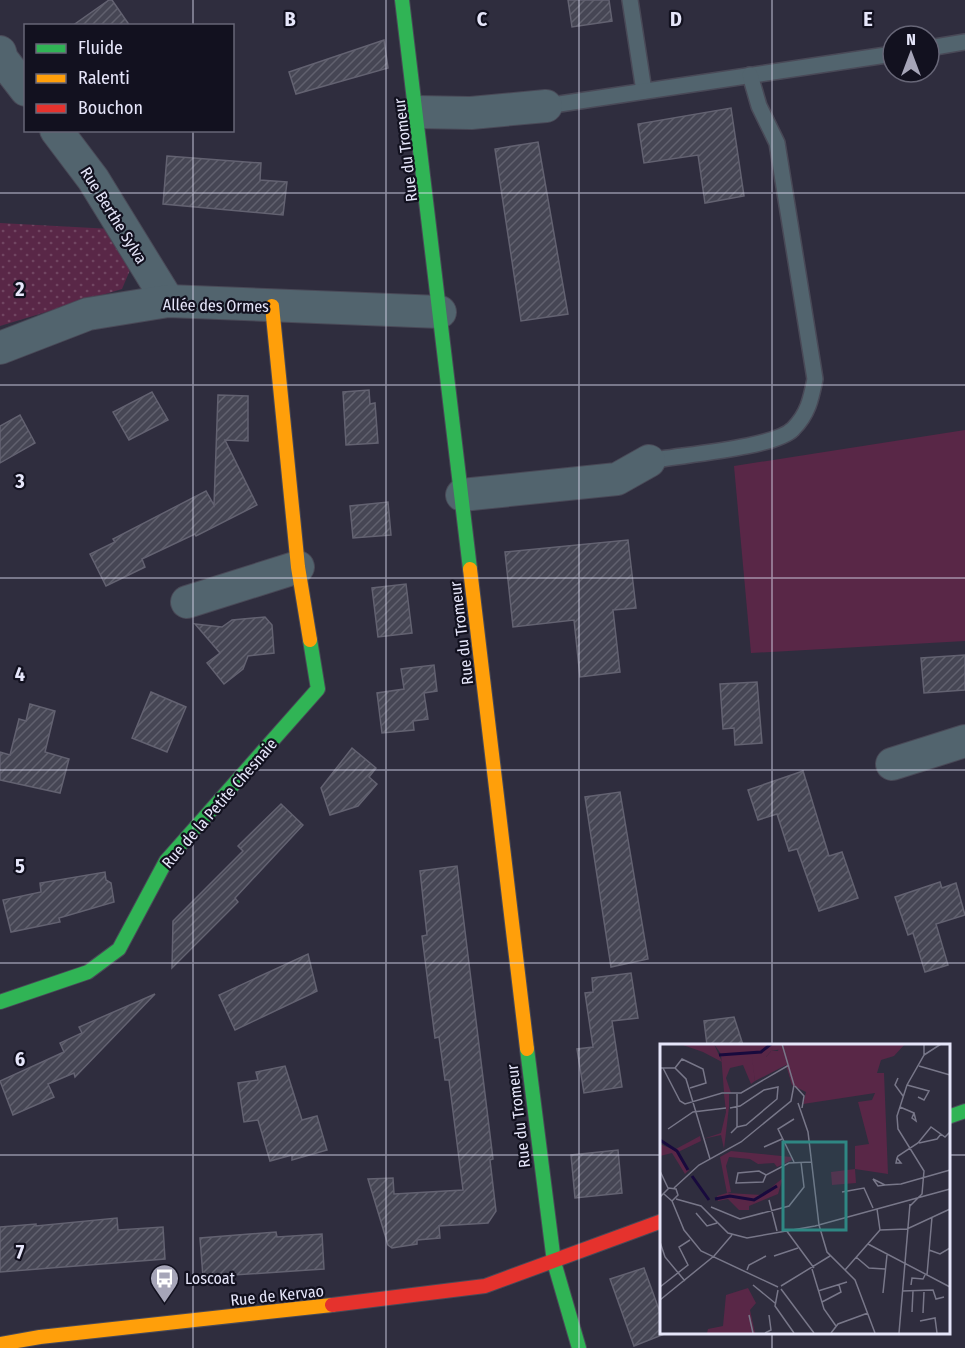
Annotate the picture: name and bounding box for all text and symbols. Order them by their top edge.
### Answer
text: B [284,7,296,31]
text: C [477,7,488,31]
text: D [670,7,682,31]
text: E [863,7,873,31]
legend [24,24,234,132]
north arrow [881,24,941,84]
text: N [906,30,916,49]
text: Fluide [78,37,123,59]
text: Ralenti [78,67,130,89]
text: Bouchon [78,97,143,119]
street label: Rue du Tromeur [390,97,421,203]
street label: Rue Berthe Sylva [76,164,151,267]
text: 2 [14,277,25,301]
street label: Allée des Ormes [163,295,269,316]
text: 3 [14,469,25,493]
street label: Rue du Tromeur [446,580,477,686]
text: 4 [15,662,25,686]
street label: Rue de la Petite Chesnaie [158,734,281,872]
text: 5 [15,854,25,878]
inset map [660,1044,950,1333]
text: 6 [15,1047,25,1071]
street label: Rue du Tromeur [503,1063,534,1169]
text: 7 [16,1240,25,1264]
bus stop icon: Loscoat [148,1262,180,1304]
place label: Loscoat [185,1269,236,1288]
street label: Rue de Kervao [229,1281,325,1310]

